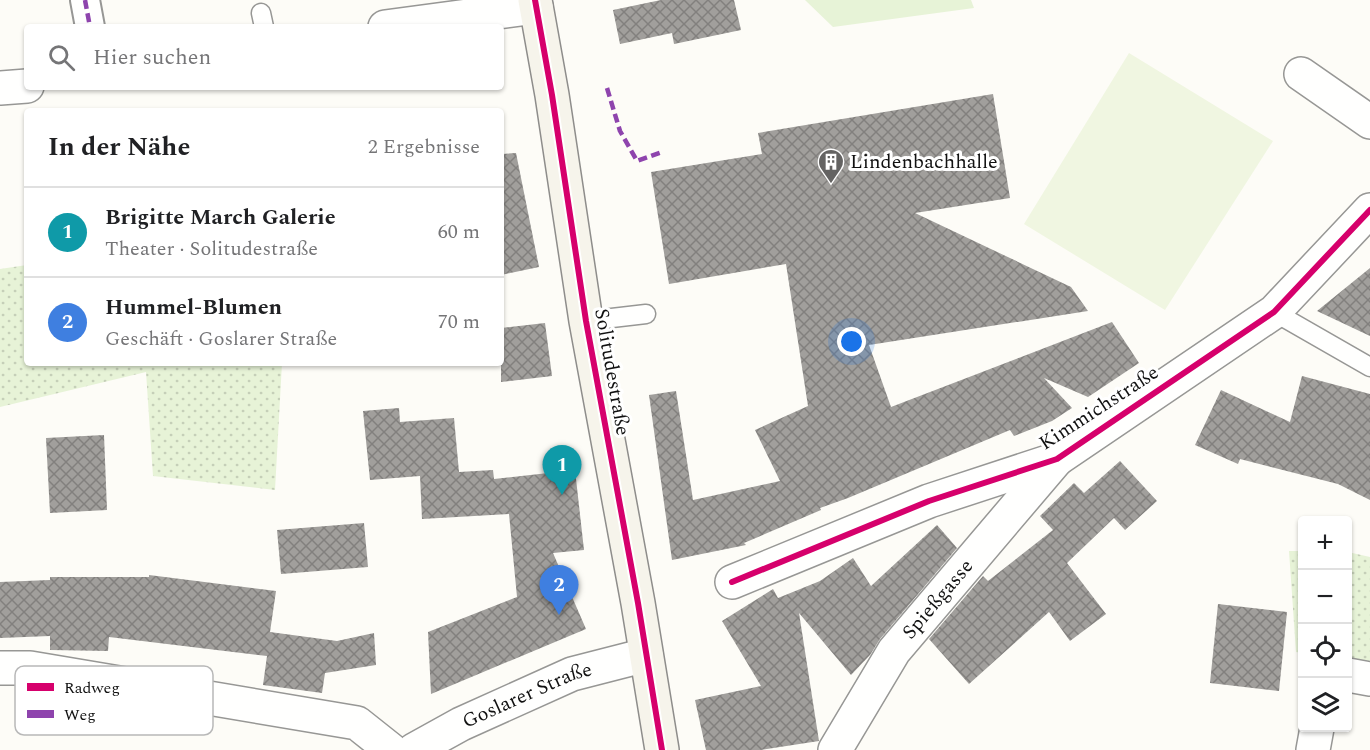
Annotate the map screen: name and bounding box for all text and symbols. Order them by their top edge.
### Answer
search box [24,24,504,90]
icon: search [45,41,78,74]
text: Hier suchen [93,41,211,74]
text: In der Nähe [48,127,190,167]
text: 2 Ergebnisse [368,132,480,162]
building icon: Lindenbachhalle [816,147,846,185]
place label: Lindenbachhalle [850,147,998,177]
text: Brigitte March Galerie [105,201,336,234]
text: 1 [62,217,73,247]
text: 60 m [438,217,480,247]
text: Theater · Solitudestraße [105,234,318,264]
text: Hummel-Blumen [105,291,282,324]
street label: Solitudestraße [586,306,638,438]
text: 2 [62,307,73,337]
text: 70 m [438,307,480,337]
text: Geschäft · Goslarer Straße [105,324,337,354]
your location [837,327,866,356]
street label: Kimmichstraße [1033,358,1165,458]
pin: 1 [542,446,582,495]
map controls [1298,516,1352,732]
button: + [1298,516,1352,570]
street label: Spießgasse [895,553,981,646]
pin: 2 [540,566,578,615]
button: − [1298,570,1352,624]
button: locate [1298,624,1352,678]
street label: Goslarer Straße [457,654,595,737]
legend [15,666,213,735]
text: Radweg [64,676,120,700]
button: layers [1298,678,1352,732]
text: Weg [64,703,96,727]

